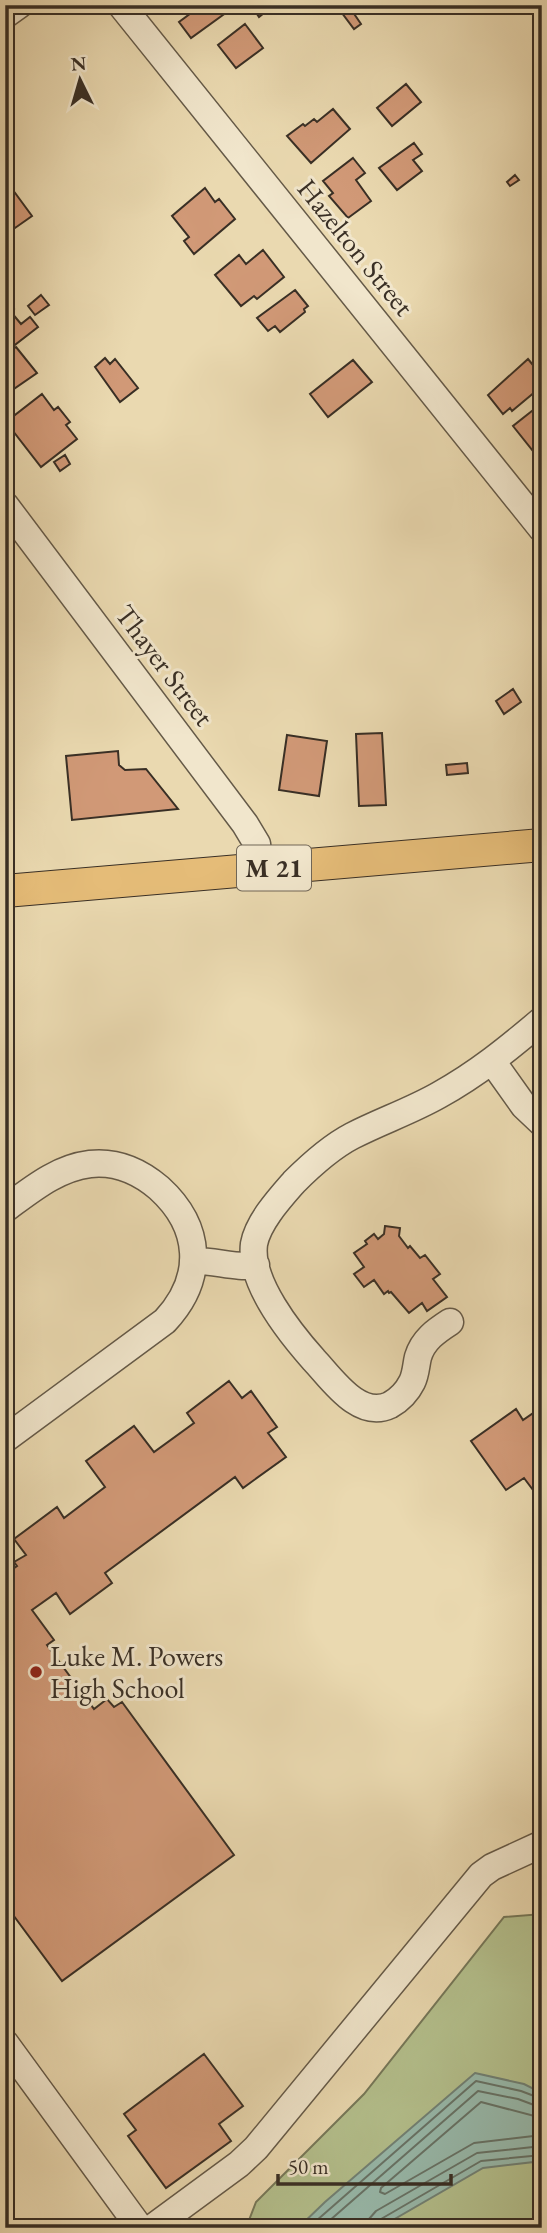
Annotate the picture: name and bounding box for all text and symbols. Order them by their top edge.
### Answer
north arrow [46,46,116,116]
text: N [70,50,88,77]
street label: Hazelton Street [290,171,422,323]
street label: Thayer Street [108,597,223,733]
road number: M 21 [237,846,311,890]
place label: Luke M. Powers High School [50,1638,223,1706]
marker: Luke M. Powers High School [28,1664,44,1680]
scale bar [278,2142,451,2186]
text: 50 m [288,2153,329,2180]

